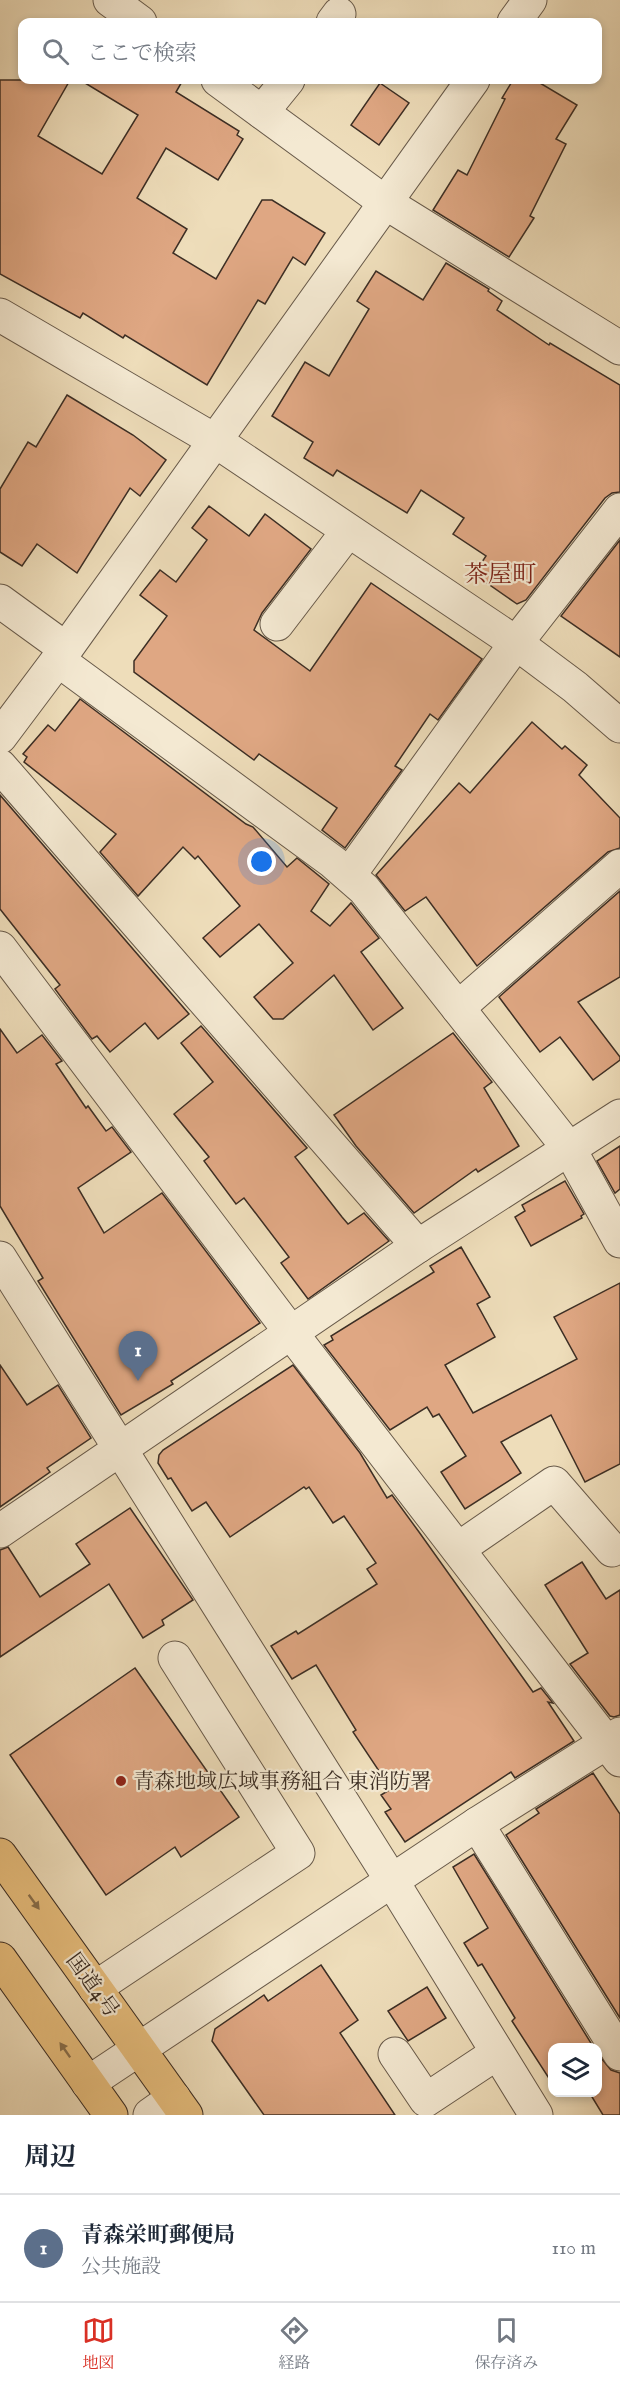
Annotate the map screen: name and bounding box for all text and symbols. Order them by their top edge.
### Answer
search box [18,18,602,84]
icon: search [39,35,72,68]
text: ここで検索 [87,40,197,68]
district label: 茶屋町 [464,560,536,591]
your location [247,847,276,876]
pin: 1 [118,1332,158,1381]
place label: 青森地域広域事務組合 東消防署 [133,1769,432,1796]
marker: 青森地域広域事務組合 東消防署 [114,1774,128,1788]
one-way arrow [28,1894,40,1910]
street label: 国道4号 [59,1948,124,2023]
one-way arrow [59,2043,71,2059]
map controls [548,2043,602,2097]
button: layers [548,2043,602,2097]
text: 周辺 [24,2141,76,2174]
text: 青森栄町郵便局 [81,2222,235,2250]
text: 1 [40,2236,47,2261]
text: 110 m [552,2236,596,2261]
text: 公共施設 [81,2255,161,2280]
tab: 地図 [82,2314,115,2374]
tab: 経路 [278,2314,311,2374]
tab: 保存済み [474,2314,538,2374]

